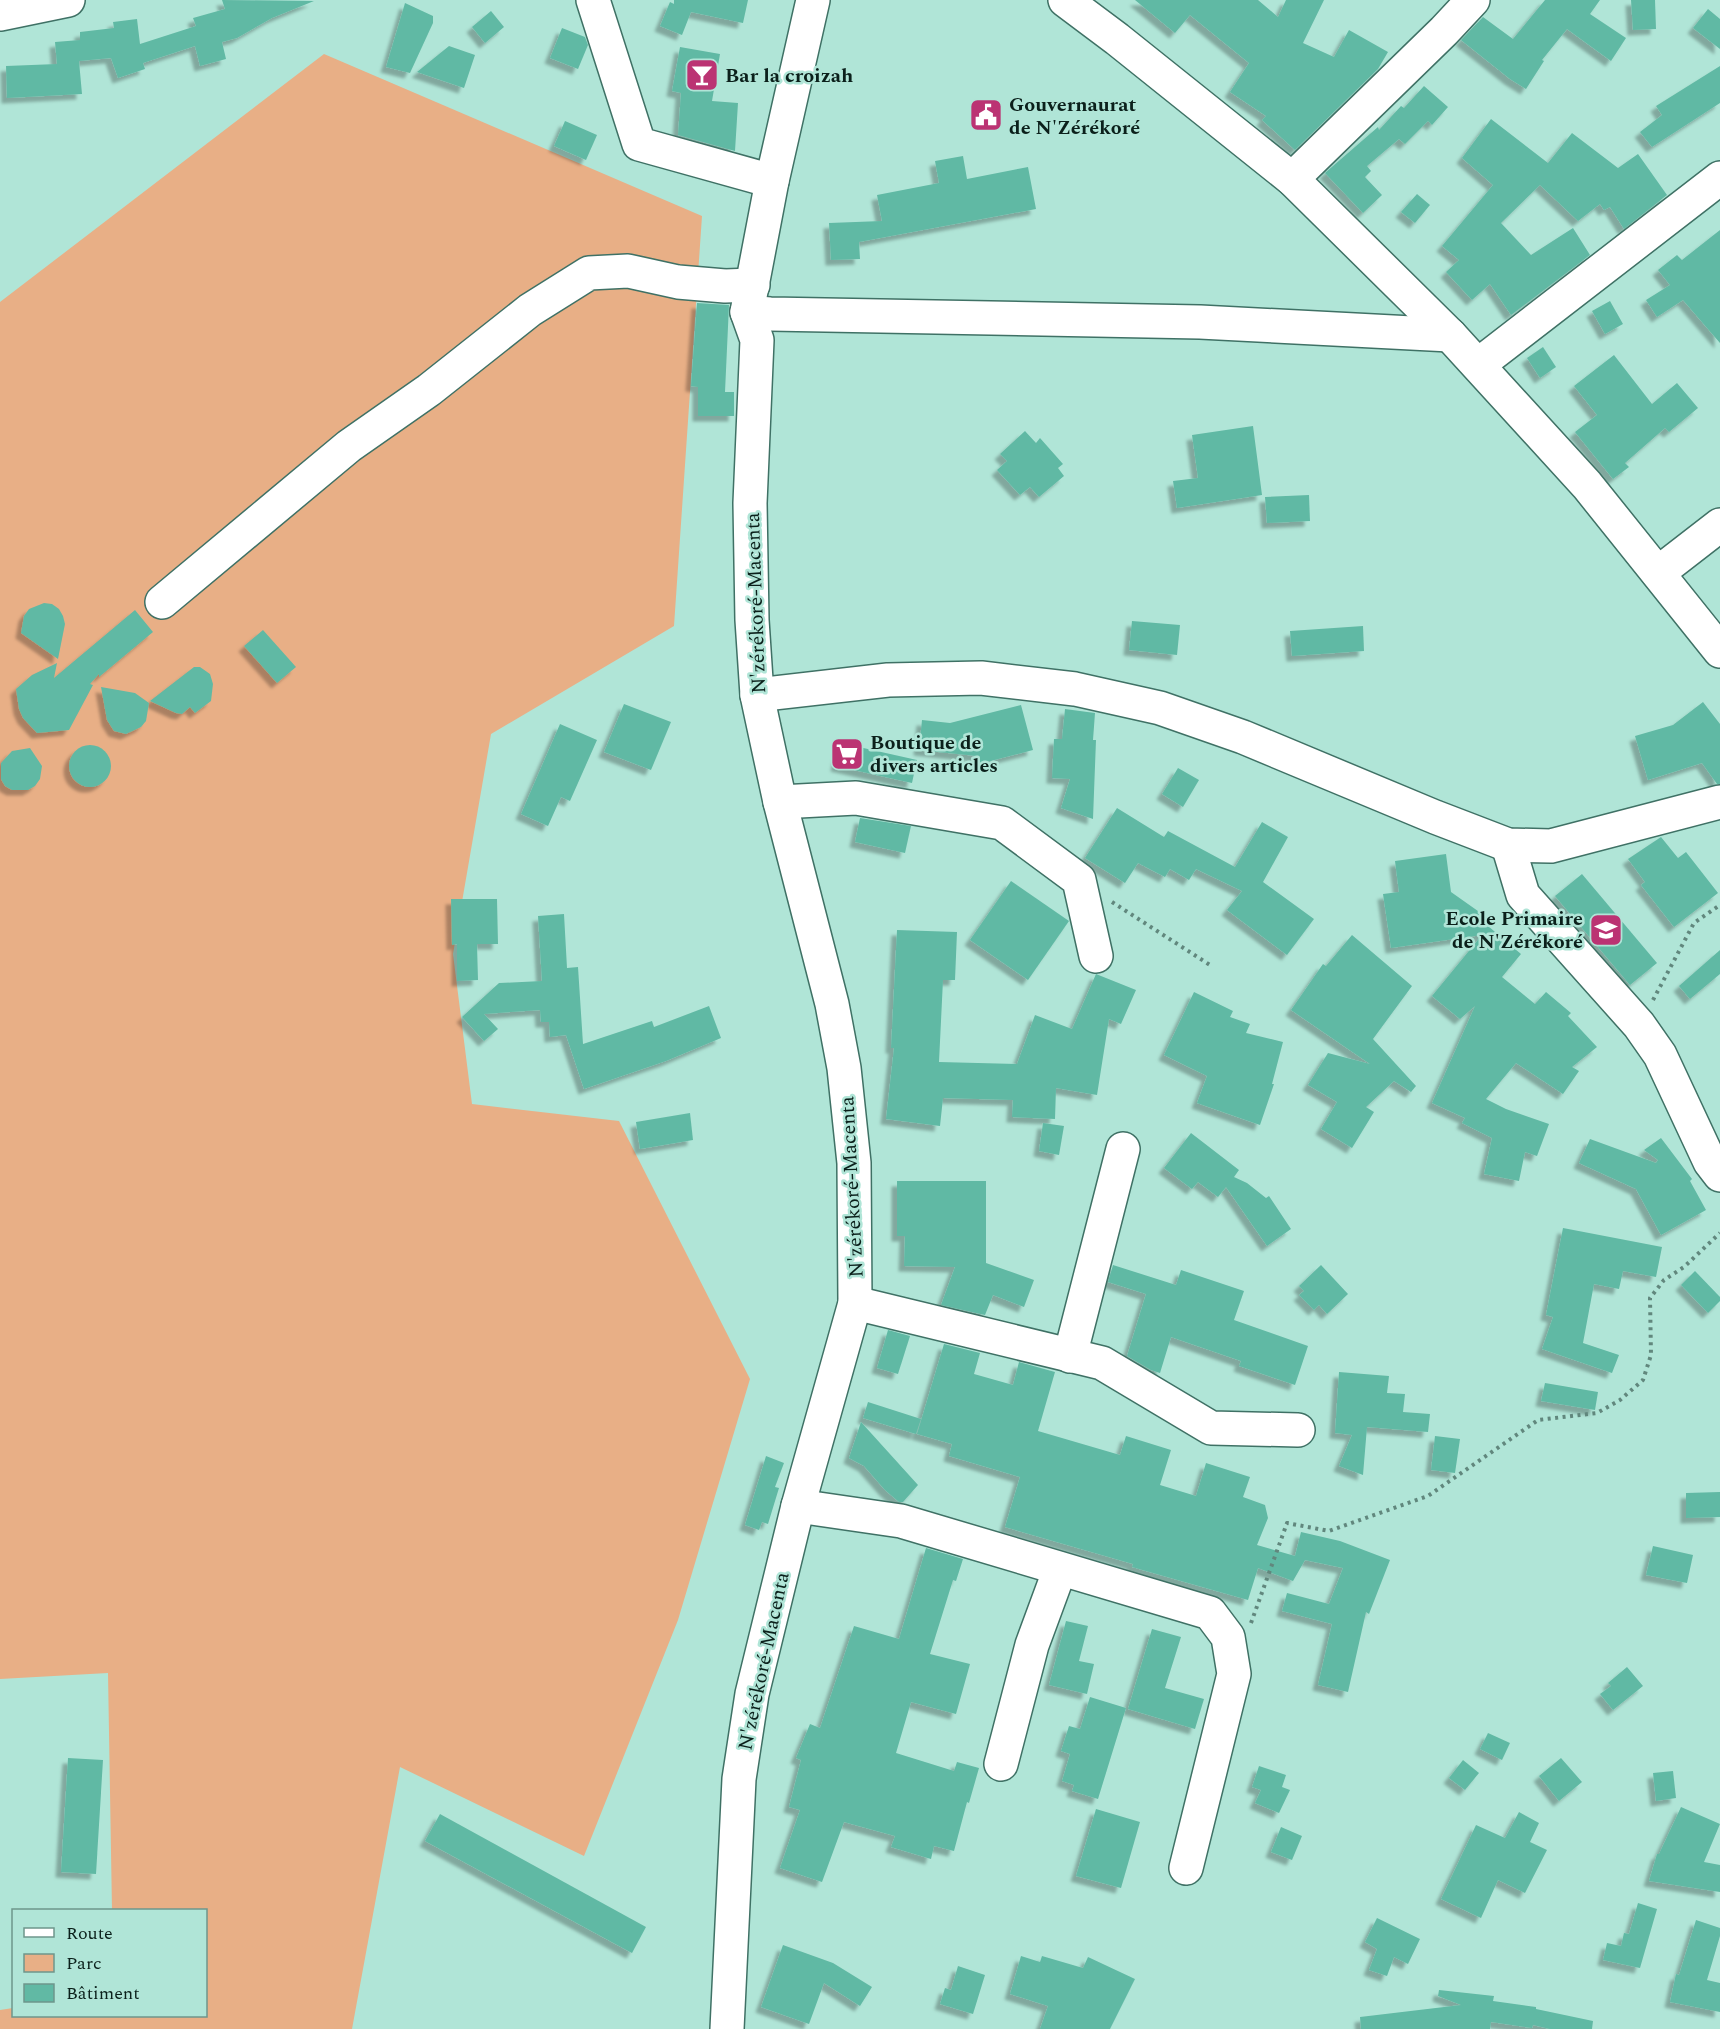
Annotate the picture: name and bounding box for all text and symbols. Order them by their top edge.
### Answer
bar icon: Bar la croizah [684,57,720,93]
place label: Bar la croizah [725,61,853,91]
place label: Gouvernaurat de N'Zérékoré [1009,90,1140,143]
public building icon: Gouvernaurat de N'Zérékoré [968,97,1004,133]
street label: N'zérékoré-Macenta [738,512,774,694]
place label: Boutique de divers articles [870,728,998,781]
supermarket icon: Boutique de divers articles [829,736,865,772]
place label: Ecole Primaire de N'Zérékoré [1445,904,1583,957]
school or university icon: Ecole Primaire de N'Zérékoré [1588,912,1624,948]
street label: N'zérékoré-Macenta [832,1095,872,1278]
street label: N'zérékoré-Macenta [730,1569,798,1753]
legend [12,1909,207,2017]
text: Route [66,1920,113,1947]
text: Parc [66,1950,102,1977]
text: Bâtiment [66,1980,140,2007]

